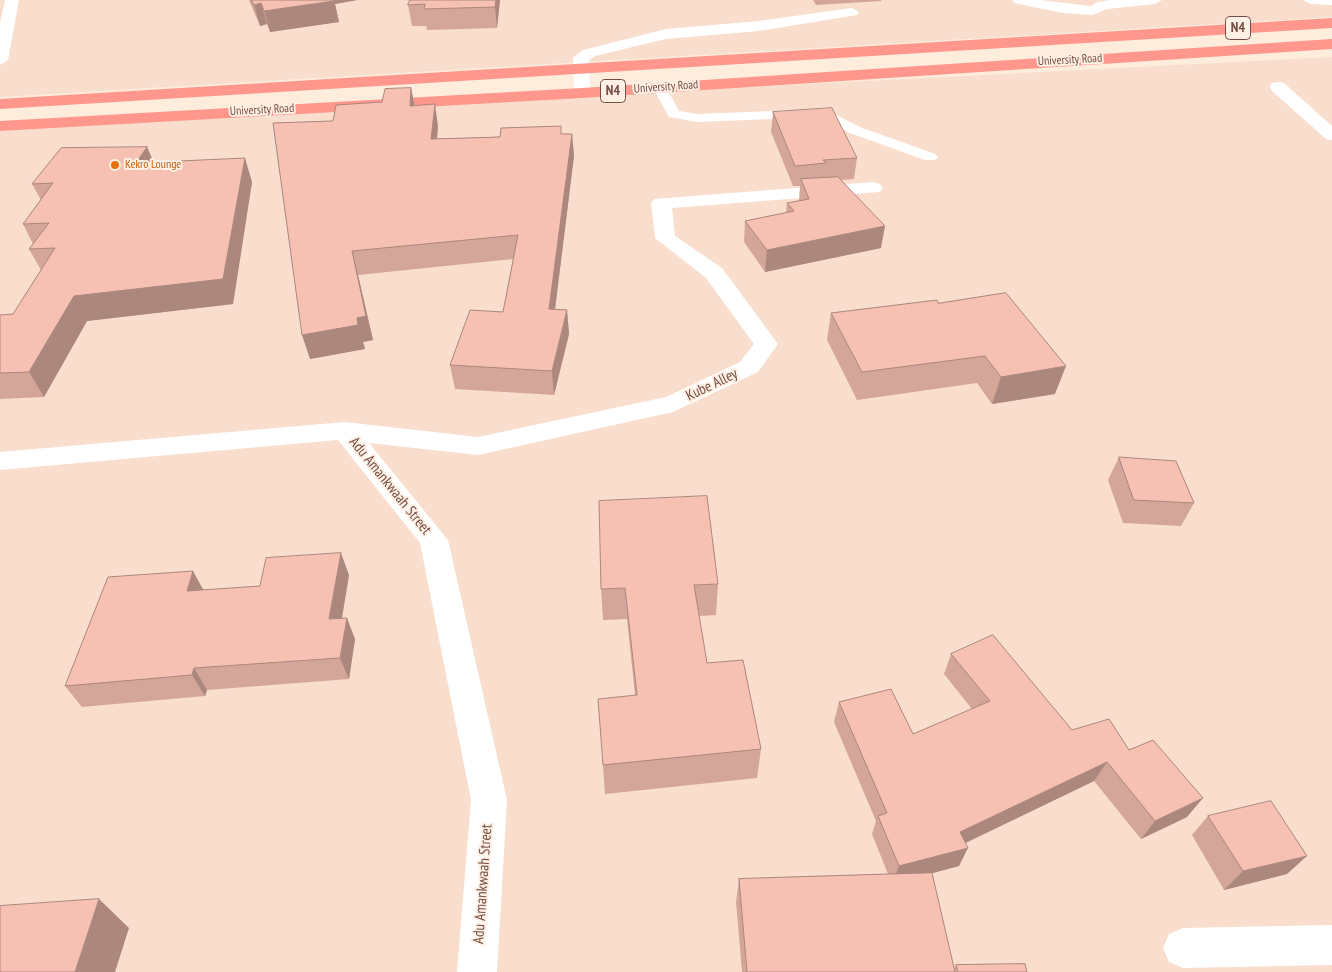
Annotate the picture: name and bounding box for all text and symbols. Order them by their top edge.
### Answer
road number: N4 [1226,16,1250,40]
street label: University Road [1037,51,1103,69]
street label: University Road [633,78,699,96]
road number: N4 [600,80,626,102]
street label: University Road [229,101,295,119]
place label: Kekro Lounge [125,158,181,172]
marker: Kekro Lounge [109,159,121,171]
street label: Kube Alley [683,365,741,405]
street label: Adu Amankwaah Street [345,434,435,538]
street label: Adu Amankwaah Street [470,823,496,945]

